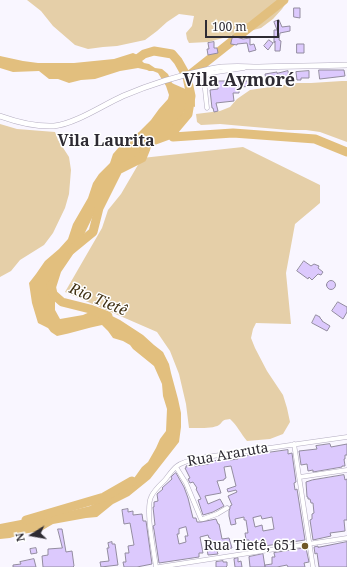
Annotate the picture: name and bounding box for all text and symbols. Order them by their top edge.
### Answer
scale bar [207,12,281,38]
text: 100 m [212,18,247,35]
district label: Vila Aymoré [183,70,295,92]
district label: Vila Laurita [57,131,155,151]
water label: Rio Tietê [66,280,130,320]
street label: Rua Araruta [186,440,270,470]
north arrow [12,515,52,555]
text: N [12,532,28,543]
place label: Rua Tietê, 651 [204,538,297,554]
marker: Rua Tietê, 651 [300,541,310,551]

